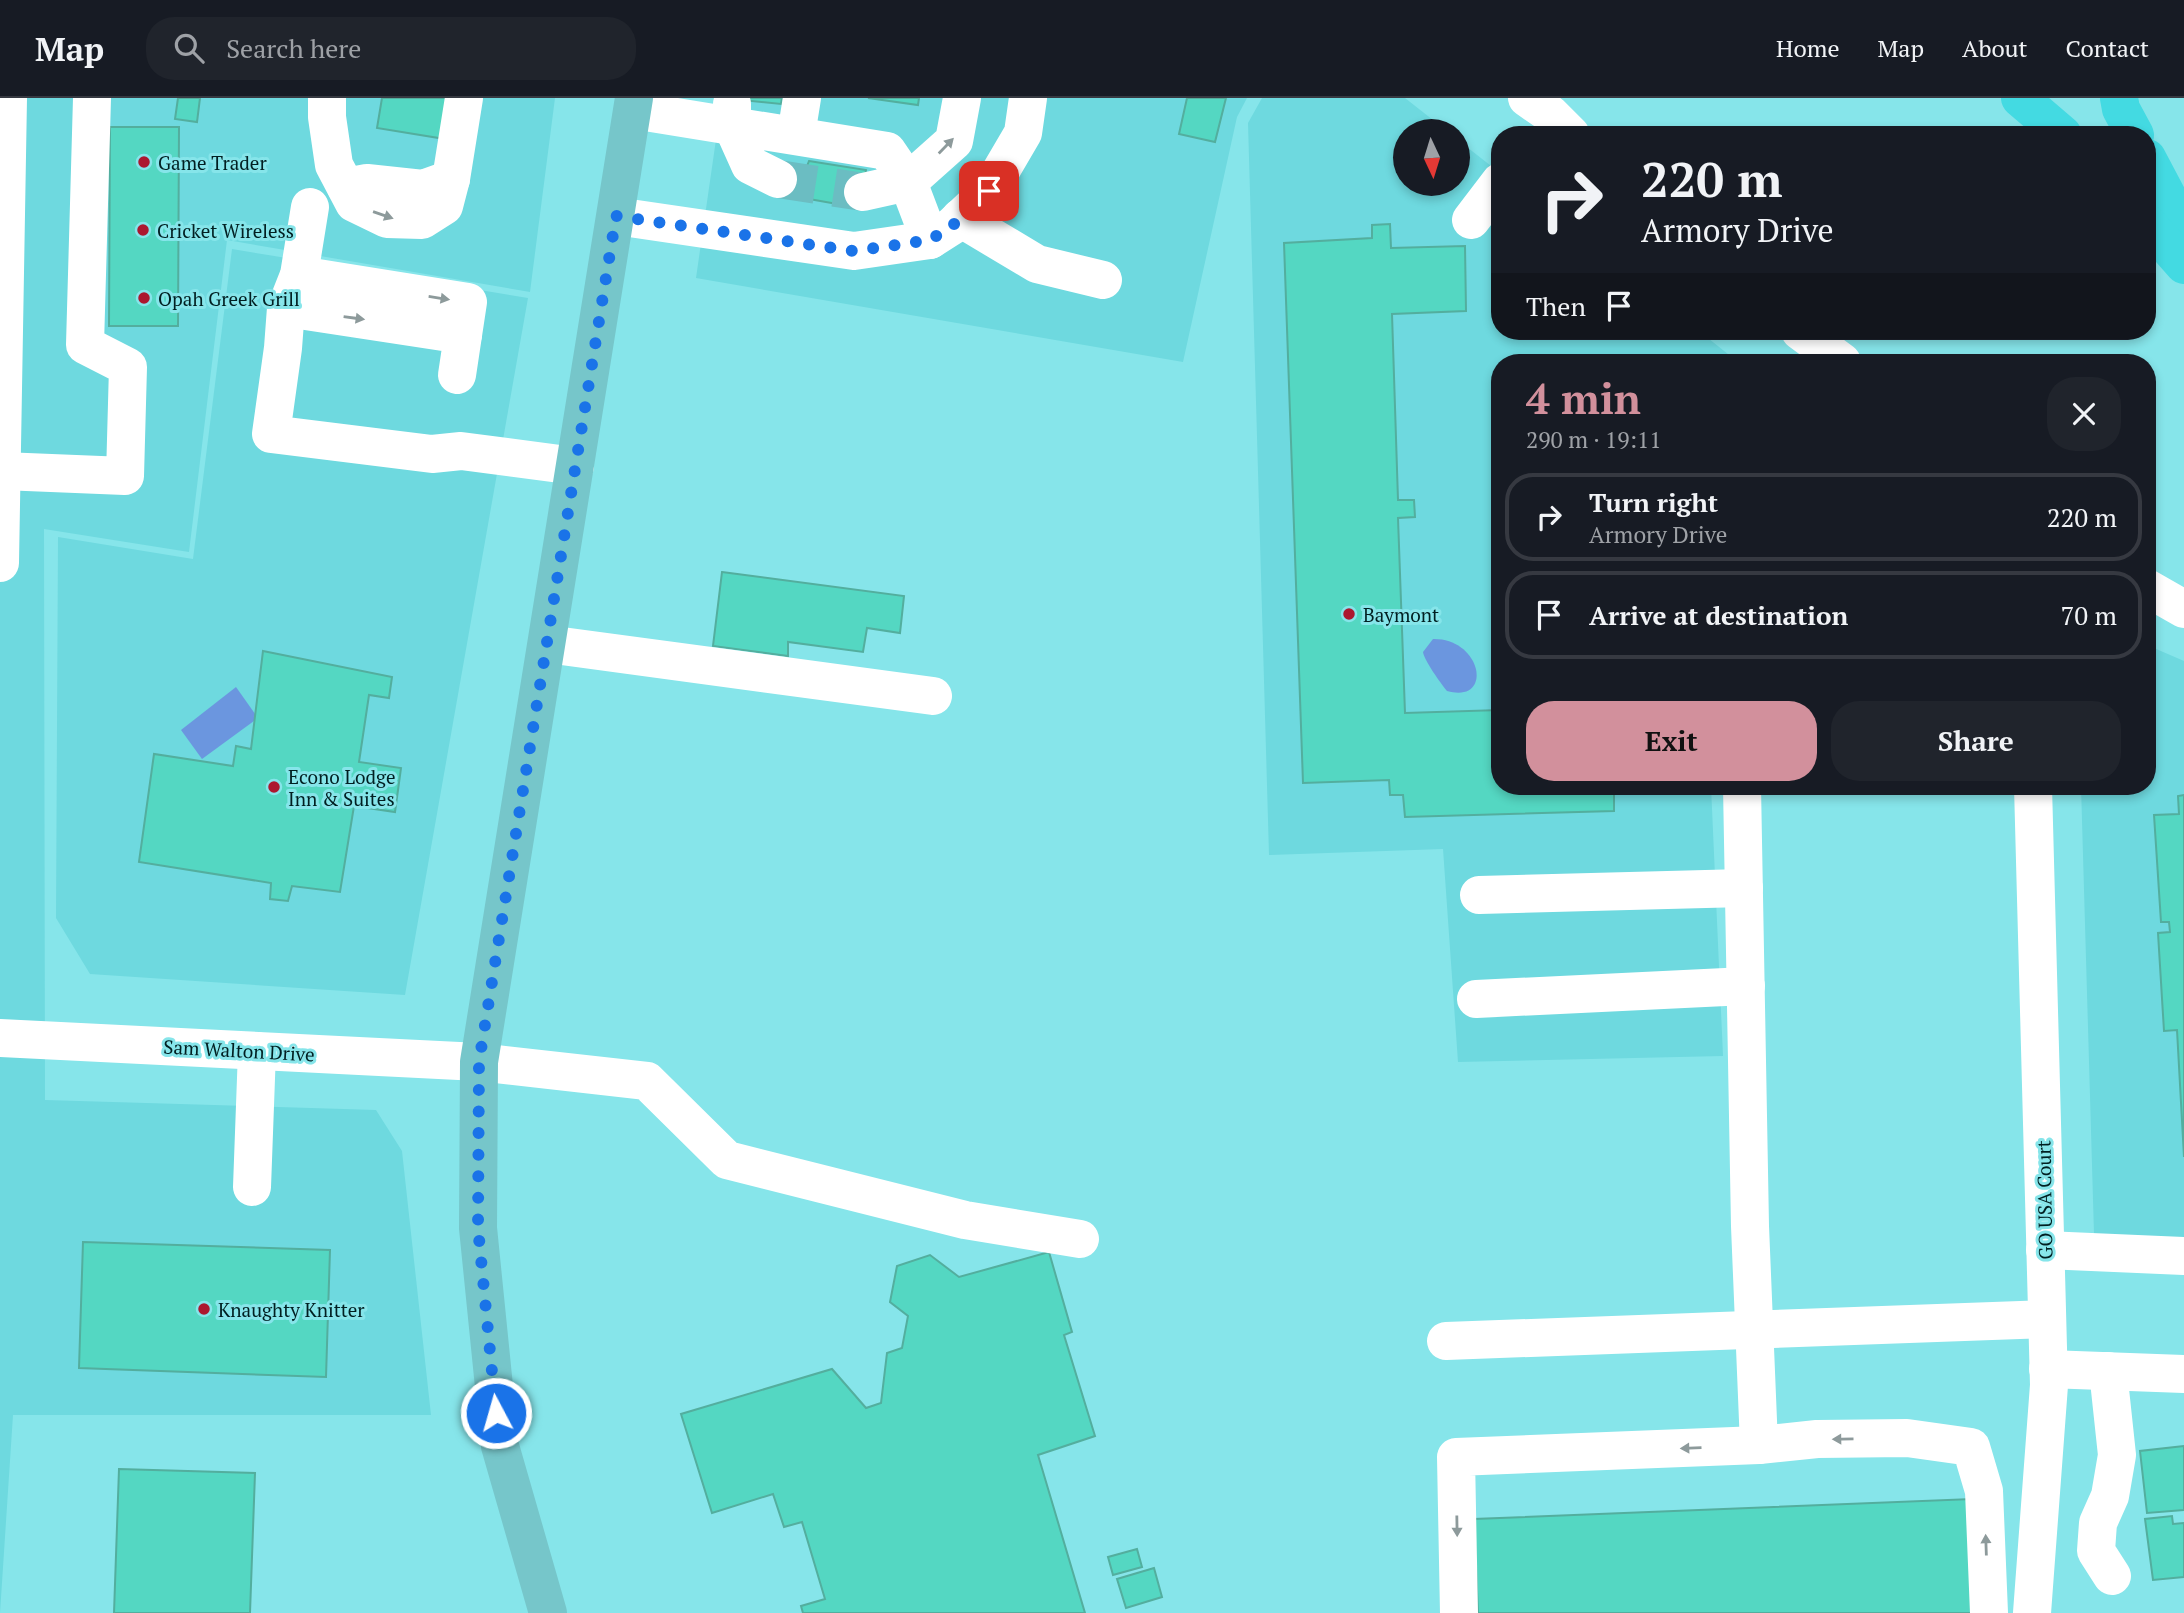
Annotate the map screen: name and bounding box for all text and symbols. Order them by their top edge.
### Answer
search box [146,17,636,80]
text: Map [35,27,104,70]
icon: search [170,29,208,67]
text: Search here [226,31,361,65]
text: Home [1776,32,1840,64]
text: Map [1878,32,1924,64]
text: About [1962,32,2028,64]
text: Contact [2066,32,2149,64]
north arrow [1393,119,1470,196]
map controls [1393,119,1470,196]
one-way arrow [938,138,955,155]
text: 220 m [1641,146,1783,211]
place label: Game Trader [158,150,267,175]
marker: Game Trader [136,154,152,170]
icon: right [1526,154,1617,245]
pin [959,161,1019,221]
icon: arrive [970,172,1008,210]
text: Armory Drive [1641,209,1834,251]
one-way arrow [372,210,393,221]
place label: Cricket Wireless [157,218,294,243]
marker: Cricket Wireless [135,222,151,238]
place label: Opah Greek Grill [158,286,300,311]
icon: arrive [1600,287,1638,325]
text: Then [1526,289,1586,323]
marker: Opah Greek Grill [136,290,152,306]
one-way arrow [428,293,450,304]
one-way arrow [343,313,365,324]
text: 4 min [1526,370,1641,426]
button: close [2047,377,2121,451]
text: 290 m · 19:11 [1526,424,1661,455]
text: Turn right [1589,485,1718,519]
icon: right [1530,498,1568,536]
text: 220 m [2047,500,2117,534]
text: Armory Drive [1589,519,1727,550]
icon: arrive [1530,596,1568,634]
text: Arrive at destination [1589,598,1848,632]
text: 70 m [2061,598,2117,632]
place label: Baymont [1363,602,1439,627]
marker: Baymont [1341,606,1357,622]
button: Exit [1526,701,1817,781]
button: Share [1831,701,2121,781]
place label: Econo Lodge Inn & Suites [288,764,396,811]
marker: Econo Lodge Inn & Suites [266,779,282,795]
street label: Sam Walton Drive [163,1034,315,1066]
street label: GO USA Court [2030,1140,2058,1260]
place label: Knaughty Knitter [218,1297,365,1322]
marker: Knaughty Knitter [196,1301,212,1317]
position arrow [459,1376,533,1450]
one-way arrow [1832,1433,1854,1444]
one-way arrow [1679,1442,1701,1453]
one-way arrow [1451,1515,1463,1537]
one-way arrow [1980,1534,1991,1556]

